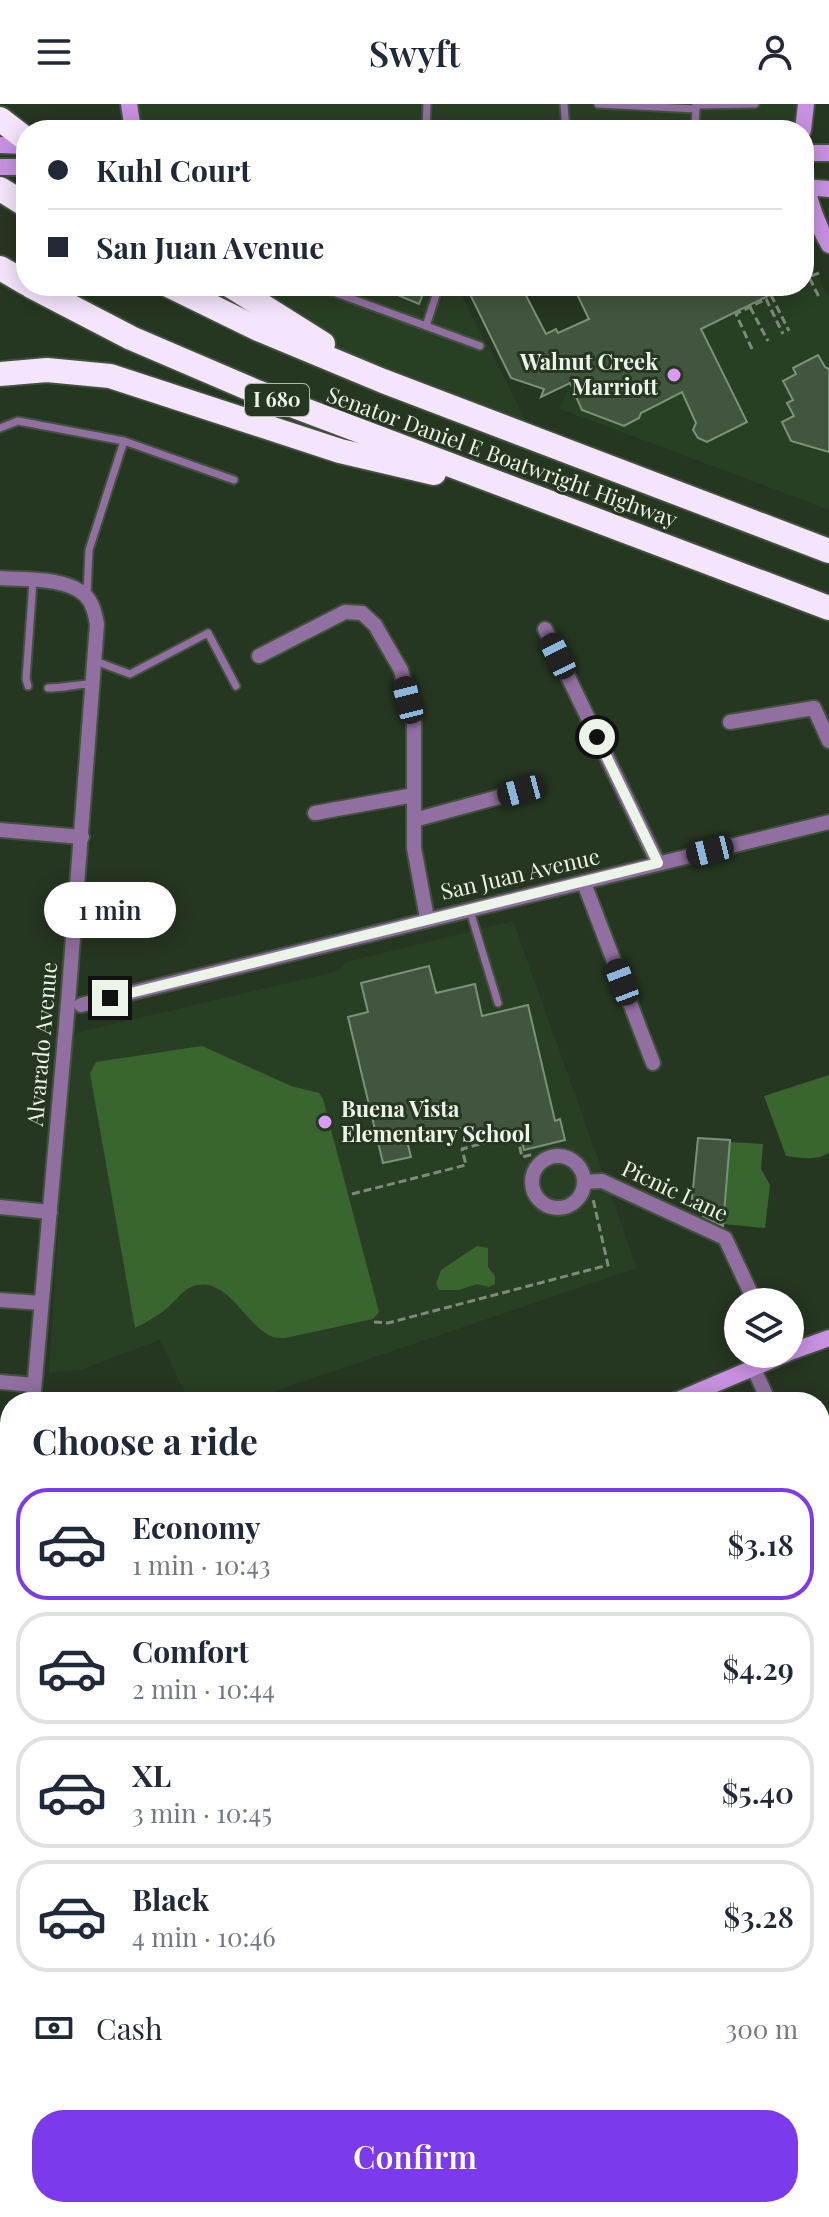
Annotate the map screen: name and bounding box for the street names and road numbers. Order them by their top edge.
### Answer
street label: Senator Daniel E Boatwright Highway [323,378,682,534]
road number: I 680 [245,384,309,416]
street label: San Juan Avenue [437,840,602,906]
street label: Alvarado Avenue [19,961,63,1128]
street label: Picnic Lane [617,1152,733,1228]

